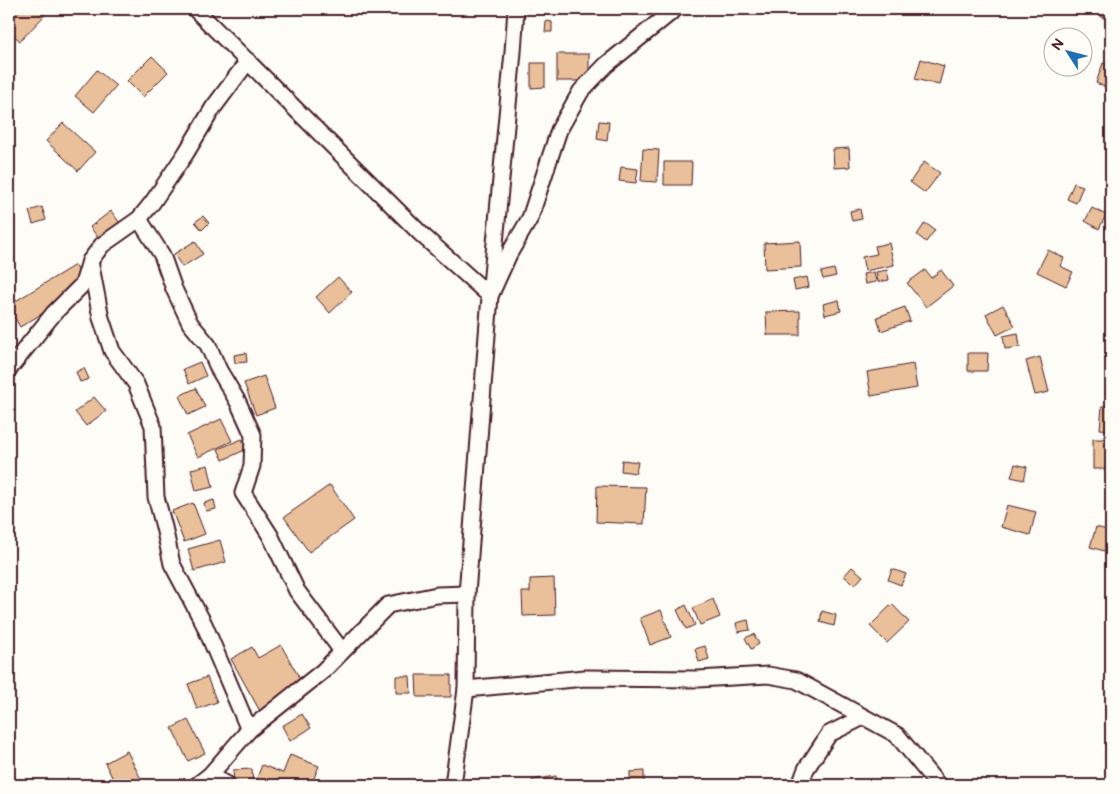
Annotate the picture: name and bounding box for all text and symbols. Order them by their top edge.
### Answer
north arrow [1042,28,1092,78]
text: N [1048,35,1068,54]

